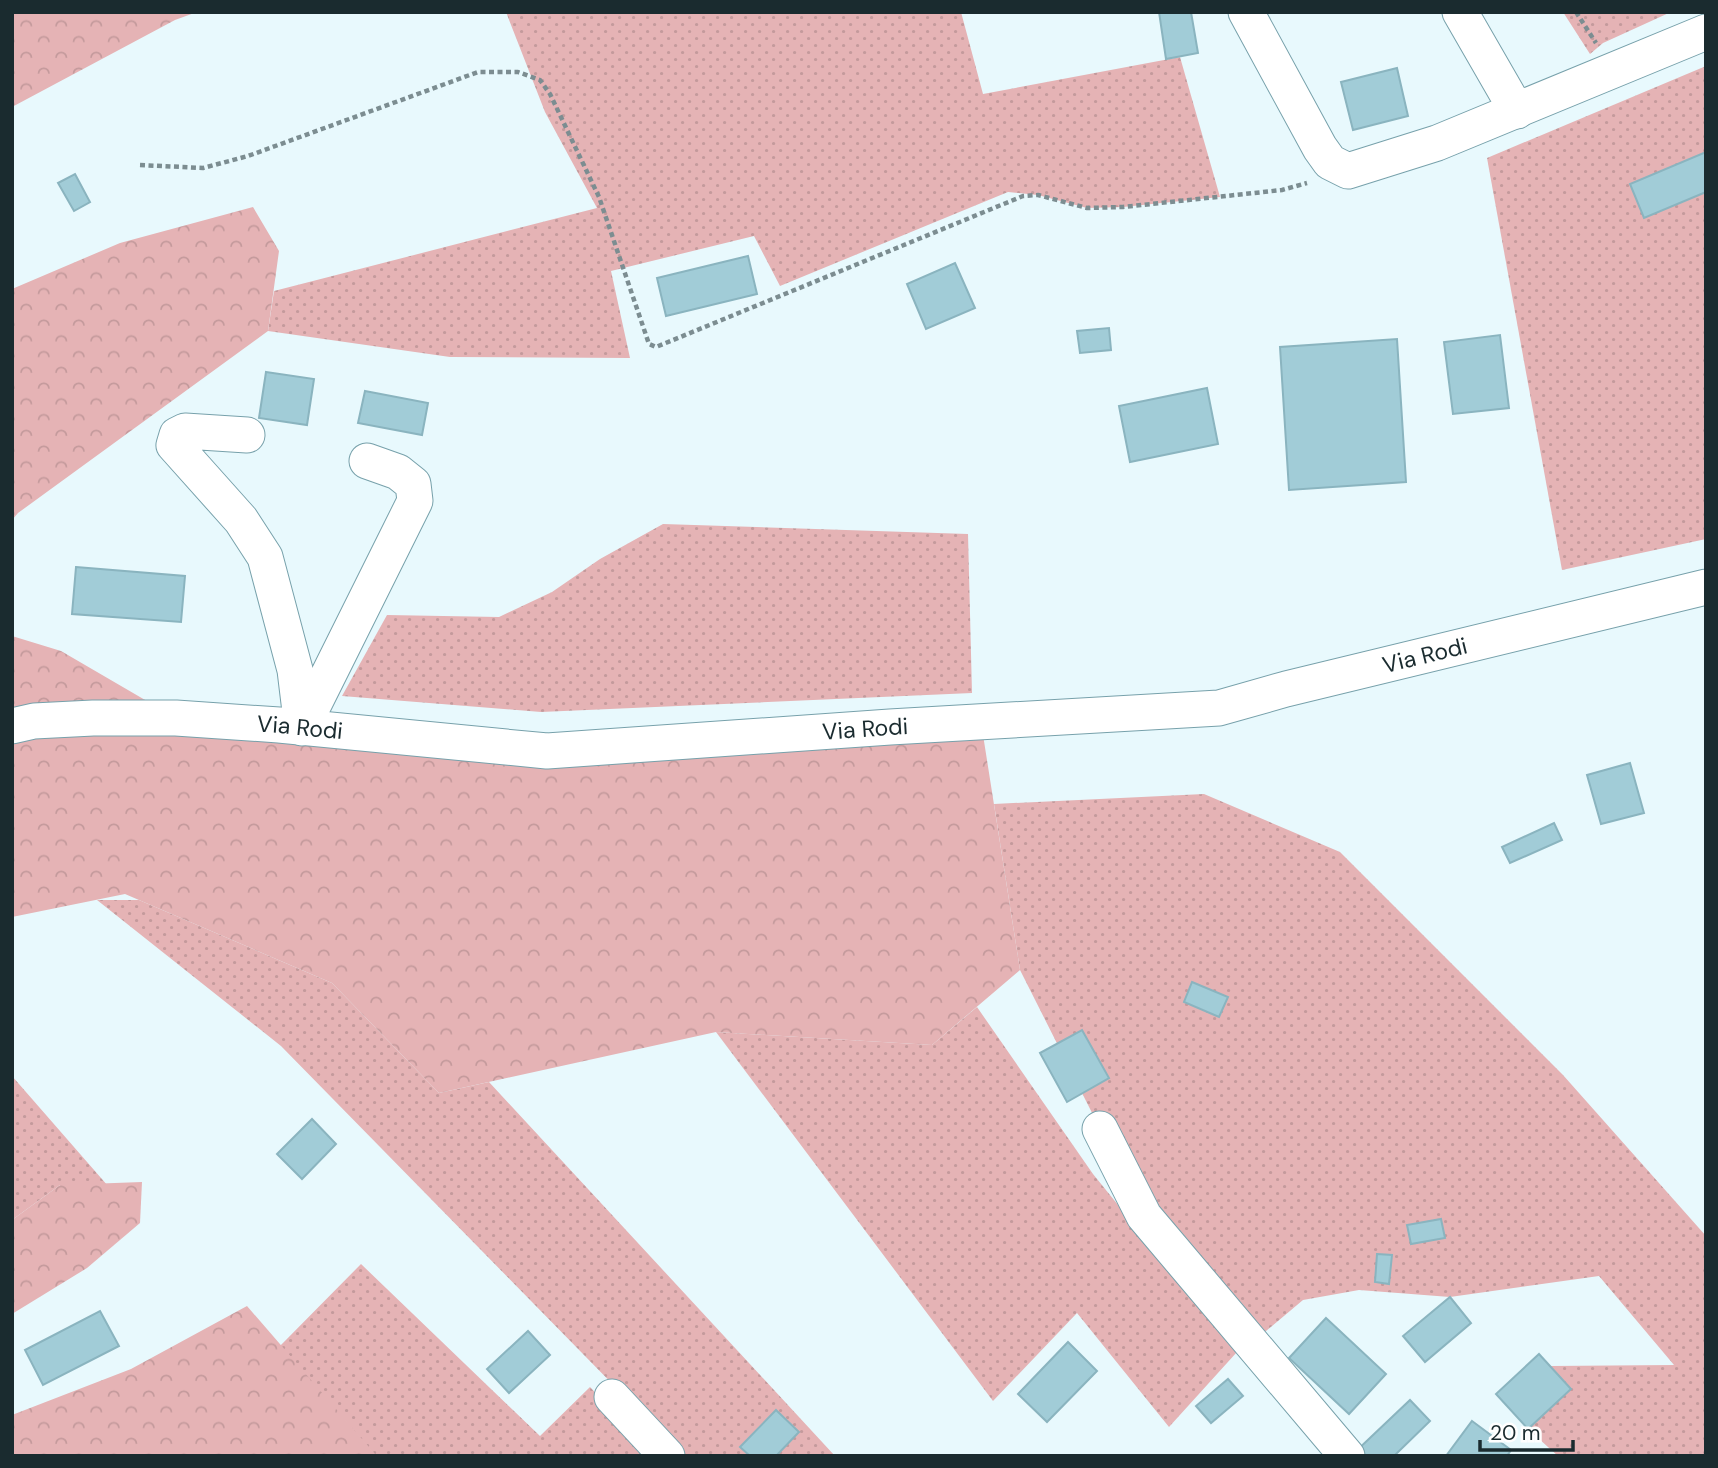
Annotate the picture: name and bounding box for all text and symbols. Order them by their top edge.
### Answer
street label: Via Rodi [1379,631,1470,680]
street label: Via Rodi [256,709,344,746]
street label: Via Rodi [821,711,909,747]
scale bar [1480,1408,1573,1452]
text: 20 m [1490,1419,1541,1447]

